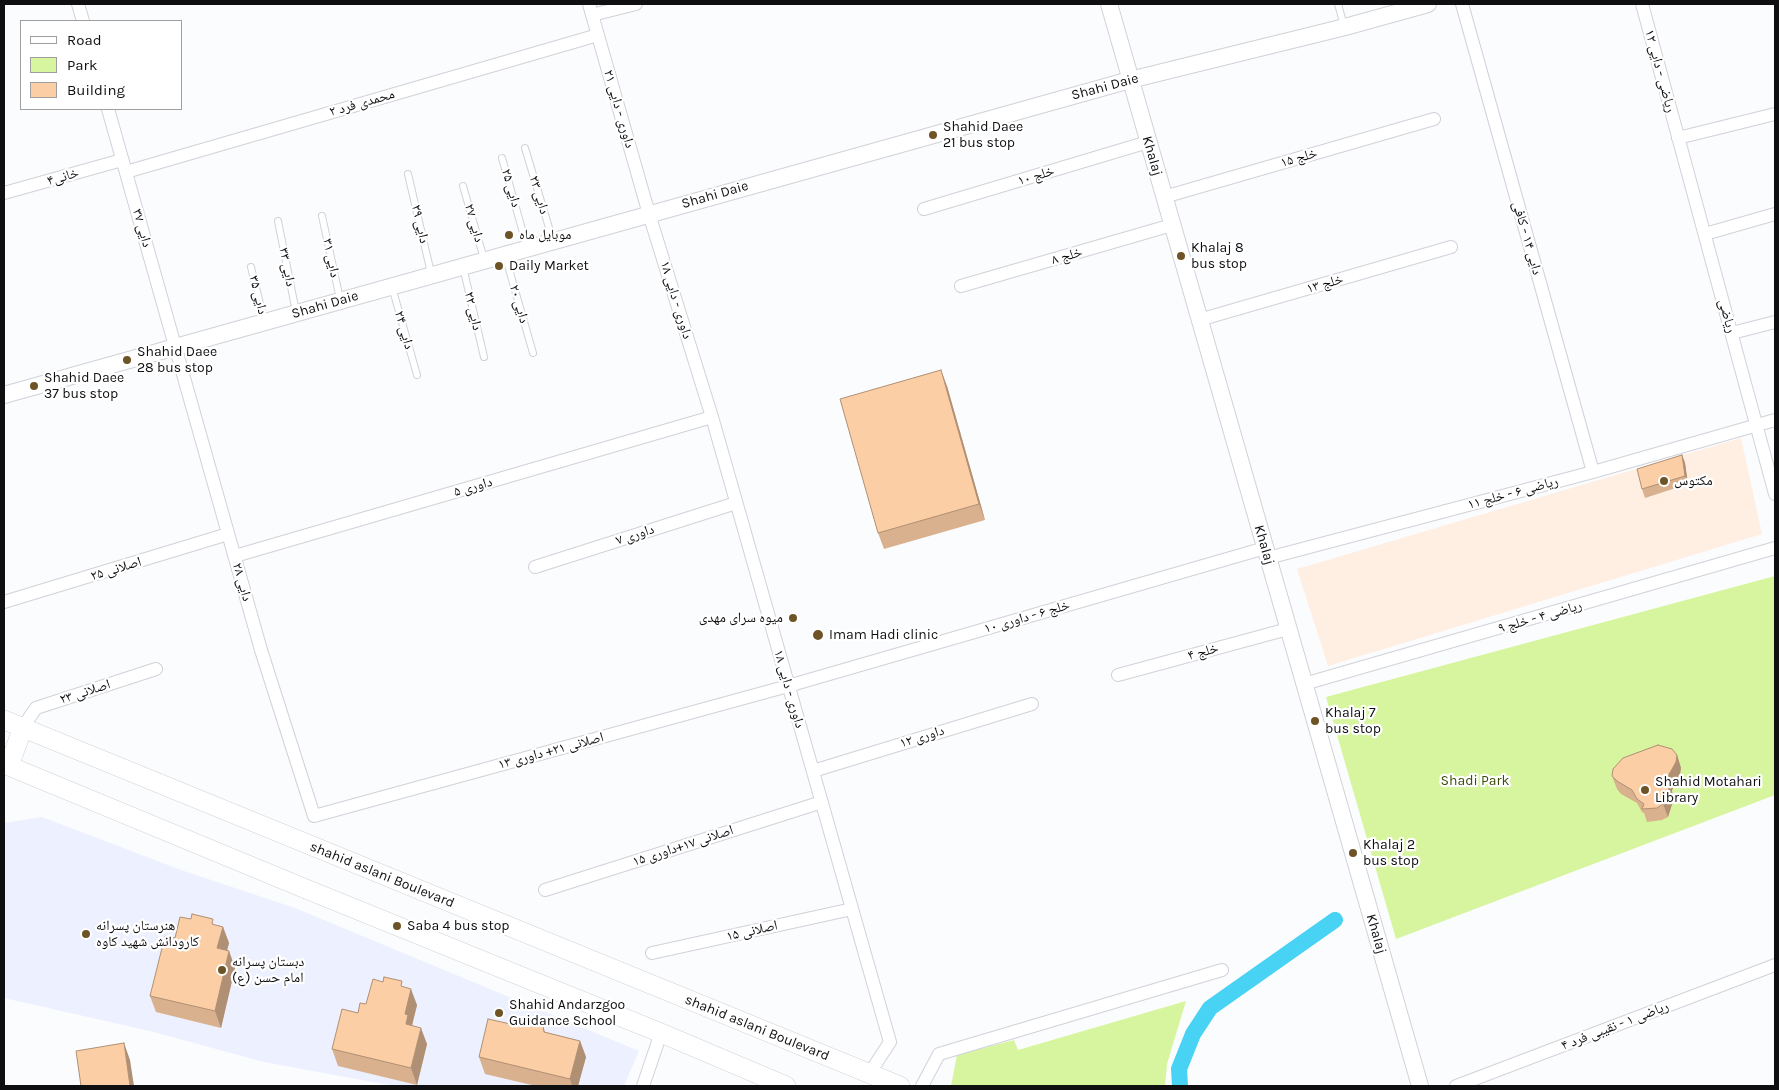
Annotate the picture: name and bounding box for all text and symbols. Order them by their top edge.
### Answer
legend [20,20,182,110]
street label: ریاضی - دایی ۱۲ [1641,28,1679,114]
text: Road [67,31,102,49]
text: Park [67,56,97,74]
street label: داوری - دایی ۲۱ [600,68,638,150]
street label: Shahi Daie [1070,70,1140,104]
text: Building [67,81,125,99]
street label: محمدی فرد ۲ [327,86,397,120]
place label: Shahid Daee 21 bus stop [943,119,1023,152]
marker: Shahid Daee 21 bus stop [927,129,939,141]
street label: Khalaj [1138,134,1166,178]
street label: خلج ۱۵ [1279,145,1319,171]
street label: خلج ۱۰ [1016,162,1056,190]
street label: خانی۴ [45,164,81,190]
street label: دایی ۲۵ [497,167,525,209]
street label: دایی ۲۳ [525,174,553,216]
street label: Shahi Daie [680,177,750,213]
street label: دایی ۱۴ - کافی [1508,199,1546,277]
street label: دایی ۲۷ [460,202,488,244]
street label: دایی ۲۹ [407,203,433,245]
street label: دایی ۳۷ [128,207,156,249]
place label: موبایل ماه [519,227,571,243]
marker: موبایل ماه [503,229,515,241]
street label: دایی ۳۱ [319,237,343,279]
place label: Khalaj 8 bus stop [1191,240,1247,272]
street label: خلج ۸ [1050,244,1084,268]
street label: دایی ۳۳ [275,246,299,288]
marker: Khalaj 8 bus stop [1175,250,1187,262]
place label: Daily Market [509,258,589,274]
street label: داوری - دایی ۱۸ [656,259,696,341]
marker: Daily Market [493,260,505,272]
street label: خلج ۱۳ [1305,271,1345,297]
street label: دایی ۳۵ [245,274,271,316]
street label: دایی ۲۰ [505,283,533,325]
street label: Shahi Daie [290,287,360,323]
street label: دایی ۲۲ [460,290,486,332]
street label: ریاضی [1714,297,1740,335]
street label: دایی ۲۴ [390,309,418,351]
place label: Shahid Daee 28 bus stop [137,344,217,377]
marker: Shahid Daee 28 bus stop [121,354,133,366]
place label: Shahid Daee 37 bus stop [44,370,124,402]
marker: Shahid Daee 37 bus stop [28,380,40,392]
street label: ریاضی ۶ - خلج ۱۱ [1466,473,1560,513]
place label: مکتوس [1674,473,1713,489]
street label: داوری ۵ [452,474,494,500]
marker: مکتوس [1658,475,1670,487]
street label: داوری ۷ [614,521,656,549]
street label: Khalaj [1250,523,1278,567]
street label: اصلانی ۲۵ [89,553,143,585]
street label: دایی ۲۸ [228,561,256,603]
street label: خلج ۶ - داوری ۱۰ [982,597,1072,637]
street label: ریاضی ۴ - خلج ۹ [1496,597,1584,637]
place label: میوه سرای مهدی [699,610,783,626]
marker: میوه سرای مهدی [787,612,799,624]
place label: Imam Hadi clinic [829,627,938,643]
marker: Imam Hadi clinic [811,628,825,642]
street label: خلج ۴ [1186,640,1220,664]
street label: داوری - دایی ۱۸ [770,648,808,730]
street label: اصلانی ۲۳ [58,676,112,708]
place label: Khalaj 7 bus stop [1325,705,1381,738]
marker: Khalaj 7 bus stop [1309,715,1321,727]
street label: داوری ۱۲ [898,722,946,752]
street label: اصلانی ۲۱+ داوری ۱۳ [496,729,606,773]
park label: Shadi Park [1441,773,1509,789]
place label: Shahid Motahari Library [1655,774,1762,806]
marker: Shahid Motahari Library [1639,784,1651,796]
street label: اصلانی ۱۷+داوری ۱۵ [630,822,736,870]
place label: Khalaj 2 bus stop [1363,837,1419,870]
street label: shahid aslani Boulevard [307,838,457,912]
marker: Khalaj 2 bus stop [1347,847,1359,859]
street label: Khalaj [1362,912,1390,956]
street label: اصلانی ۱۵ [725,917,779,945]
place label: هنرستان پسرانه کارودانش شهید کاوه [96,918,199,950]
place label: Saba 4 bus stop [407,918,510,934]
marker: Saba 4 bus stop [391,920,403,932]
marker: هنرستان پسرانه کارودانش شهید کاوه [80,928,92,940]
place label: دبستان پسرانه امام حسن (ع) [232,954,304,986]
marker: دبستان پسرانه امام حسن (ع) [216,964,228,976]
street label: shahid aslani Boulevard [682,991,832,1065]
place label: Shahid Andarzgoo Guidance School [509,997,625,1030]
street label: ریاضی ۱ - نقیبی فرد ۴ [1559,998,1671,1054]
marker: Shahid Andarzgoo Guidance School [493,1007,505,1019]

